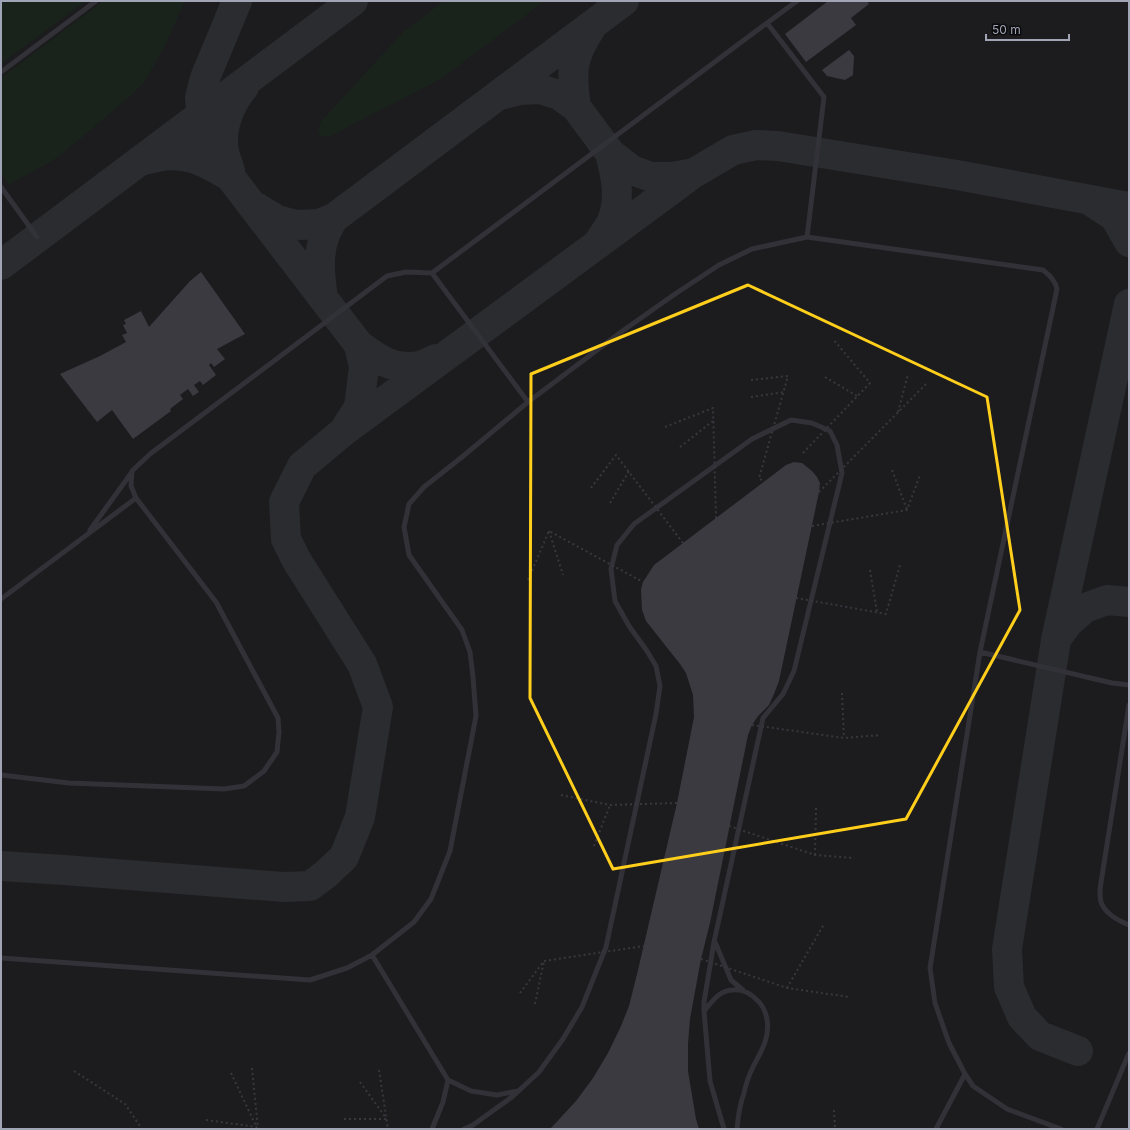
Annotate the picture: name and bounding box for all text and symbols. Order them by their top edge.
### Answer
scale bar [986,16,1069,42]
text: 50 m [992,22,1021,37]

